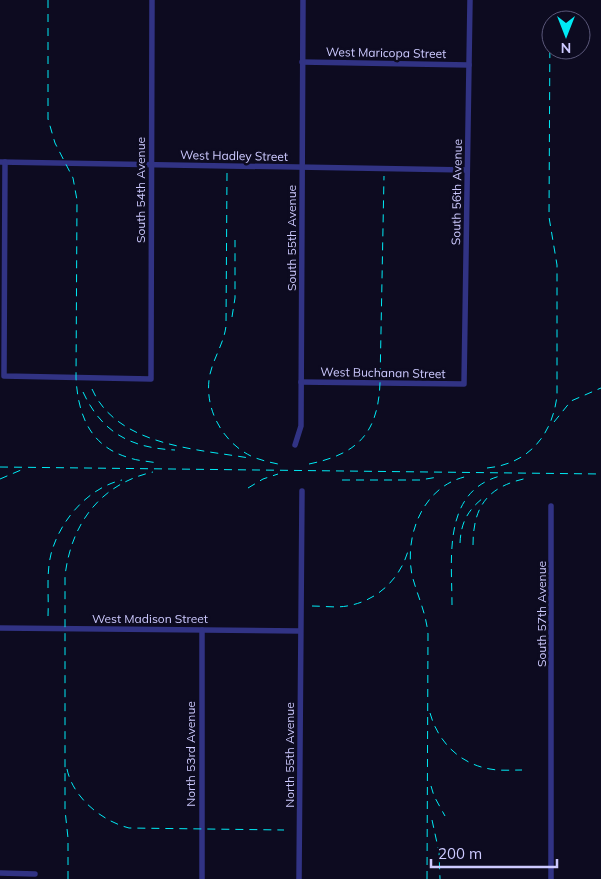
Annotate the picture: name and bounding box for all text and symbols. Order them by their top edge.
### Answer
north arrow [541,10,591,60]
text: N [561,39,571,57]
street label: West Maricopa Street [326,44,446,61]
street label: South 54th Avenue [133,137,148,243]
street label: South 56th Avenue [448,139,465,245]
street label: West Hadley Street [180,147,288,164]
street label: South 55th Avenue [284,185,299,291]
street label: West Buchanan Street [320,364,446,381]
street label: South 57th Avenue [534,561,549,667]
street label: West Madison Street [92,611,208,626]
street label: North 53rd Avenue [183,701,198,807]
street label: North 55th Avenue [282,702,297,808]
scale bar [431,836,557,868]
text: 200 m [438,844,482,863]

